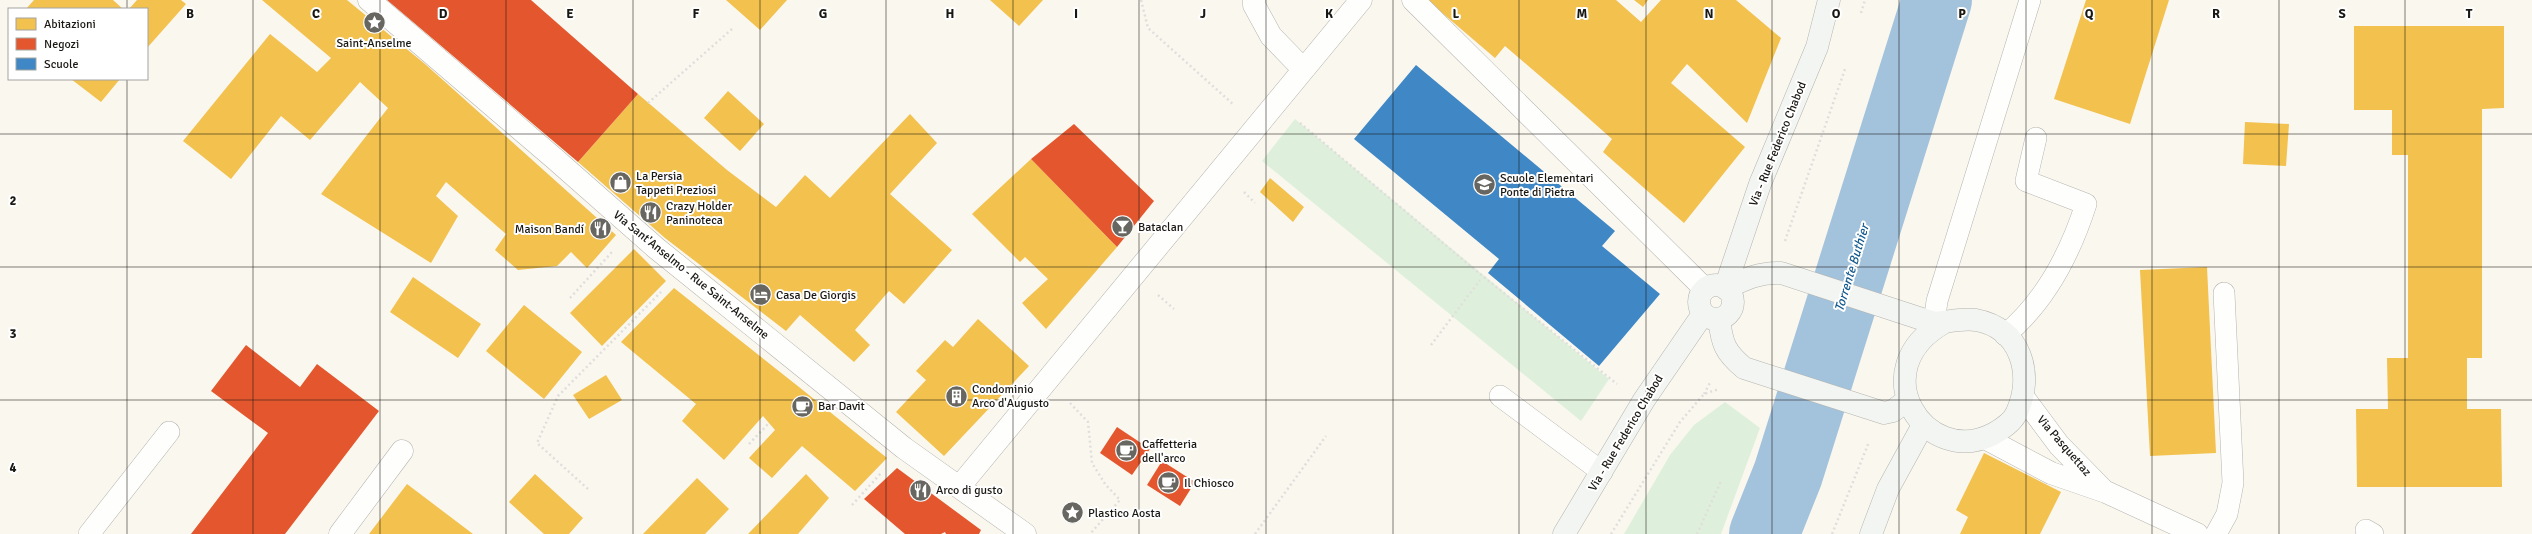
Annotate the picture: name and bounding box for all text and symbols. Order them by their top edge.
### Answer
text: B [186,6,194,22]
text: C [312,6,320,22]
text: D [439,6,448,22]
text: E [566,6,574,22]
text: F [693,6,700,22]
text: G [819,6,827,22]
text: H [946,6,954,22]
text: I [1074,6,1078,22]
text: J [1200,6,1206,22]
text: K [1325,6,1333,22]
text: L [1453,6,1460,22]
text: M [1577,6,1588,22]
text: N [1704,6,1714,22]
text: O [1832,6,1841,22]
text: P [1958,6,1966,22]
text: Q [2085,6,2094,22]
text: R [2212,6,2220,22]
text: S [2338,6,2346,22]
text: T [2466,6,2473,22]
legend [8,8,148,80]
place icon: Saint-Anselme [361,9,387,35]
text: Abitazioni [44,17,96,32]
place label: Saint-Anselme [336,36,412,51]
text: Negozi [44,37,79,52]
text: Scuole [44,57,79,72]
street label: Via - Rue Federico Chabod [1746,79,1810,209]
place label: La Persia Tappeti Preziosi [636,169,716,198]
shop icon: La Persia Tappeti Preziosi [607,170,633,196]
place label: Scuole Elementari Ponte di Pietra [1500,171,1594,200]
school or university icon: Scuole Elementari Ponte di Pietra [1471,172,1497,198]
text: 2 [9,193,17,209]
place label: Crazy Holder Paninoteca [666,199,732,228]
restaurant icon: Crazy Holder Paninoteca [638,200,664,226]
street label: Via Sant'Anselmo - Rue Saint-Anselme [610,207,772,343]
bar icon: Bataclan [1109,214,1135,240]
restaurant icon: Maison Bandí [587,216,613,242]
place label: Bataclan [1138,220,1183,235]
water label: Torrente Buthier [1831,220,1873,313]
place label: Maison Bandí [515,222,585,237]
hotel icon: Casa De Giorgis [747,282,773,308]
place label: Casa De Giorgis [776,288,856,303]
text: 3 [9,326,17,342]
street label: Via - Rue Federico Chabod [1585,372,1667,494]
place label: Condominio Arco d'Augusto [972,382,1049,411]
building icon: Condominio Arco d'Augusto [943,383,969,409]
cafe icon: Bar Davit [790,393,816,419]
place label: Bar Davit [818,399,865,414]
street label: Via Pasquettaz [2034,413,2094,479]
place label: Caffetteria dell'arco [1142,437,1197,466]
cafe icon: Caffetteria dell'arco [1113,438,1139,464]
text: 4 [9,460,17,476]
cafe icon: Il Chiosco [1156,470,1182,496]
place label: Il Chiosco [1184,476,1234,491]
restaurant icon: Arco di gusto [908,477,934,503]
place label: Arco di gusto [936,483,1003,498]
place icon: Plastico Aosta [1060,500,1086,526]
place label: Plastico Aosta [1088,506,1161,521]

